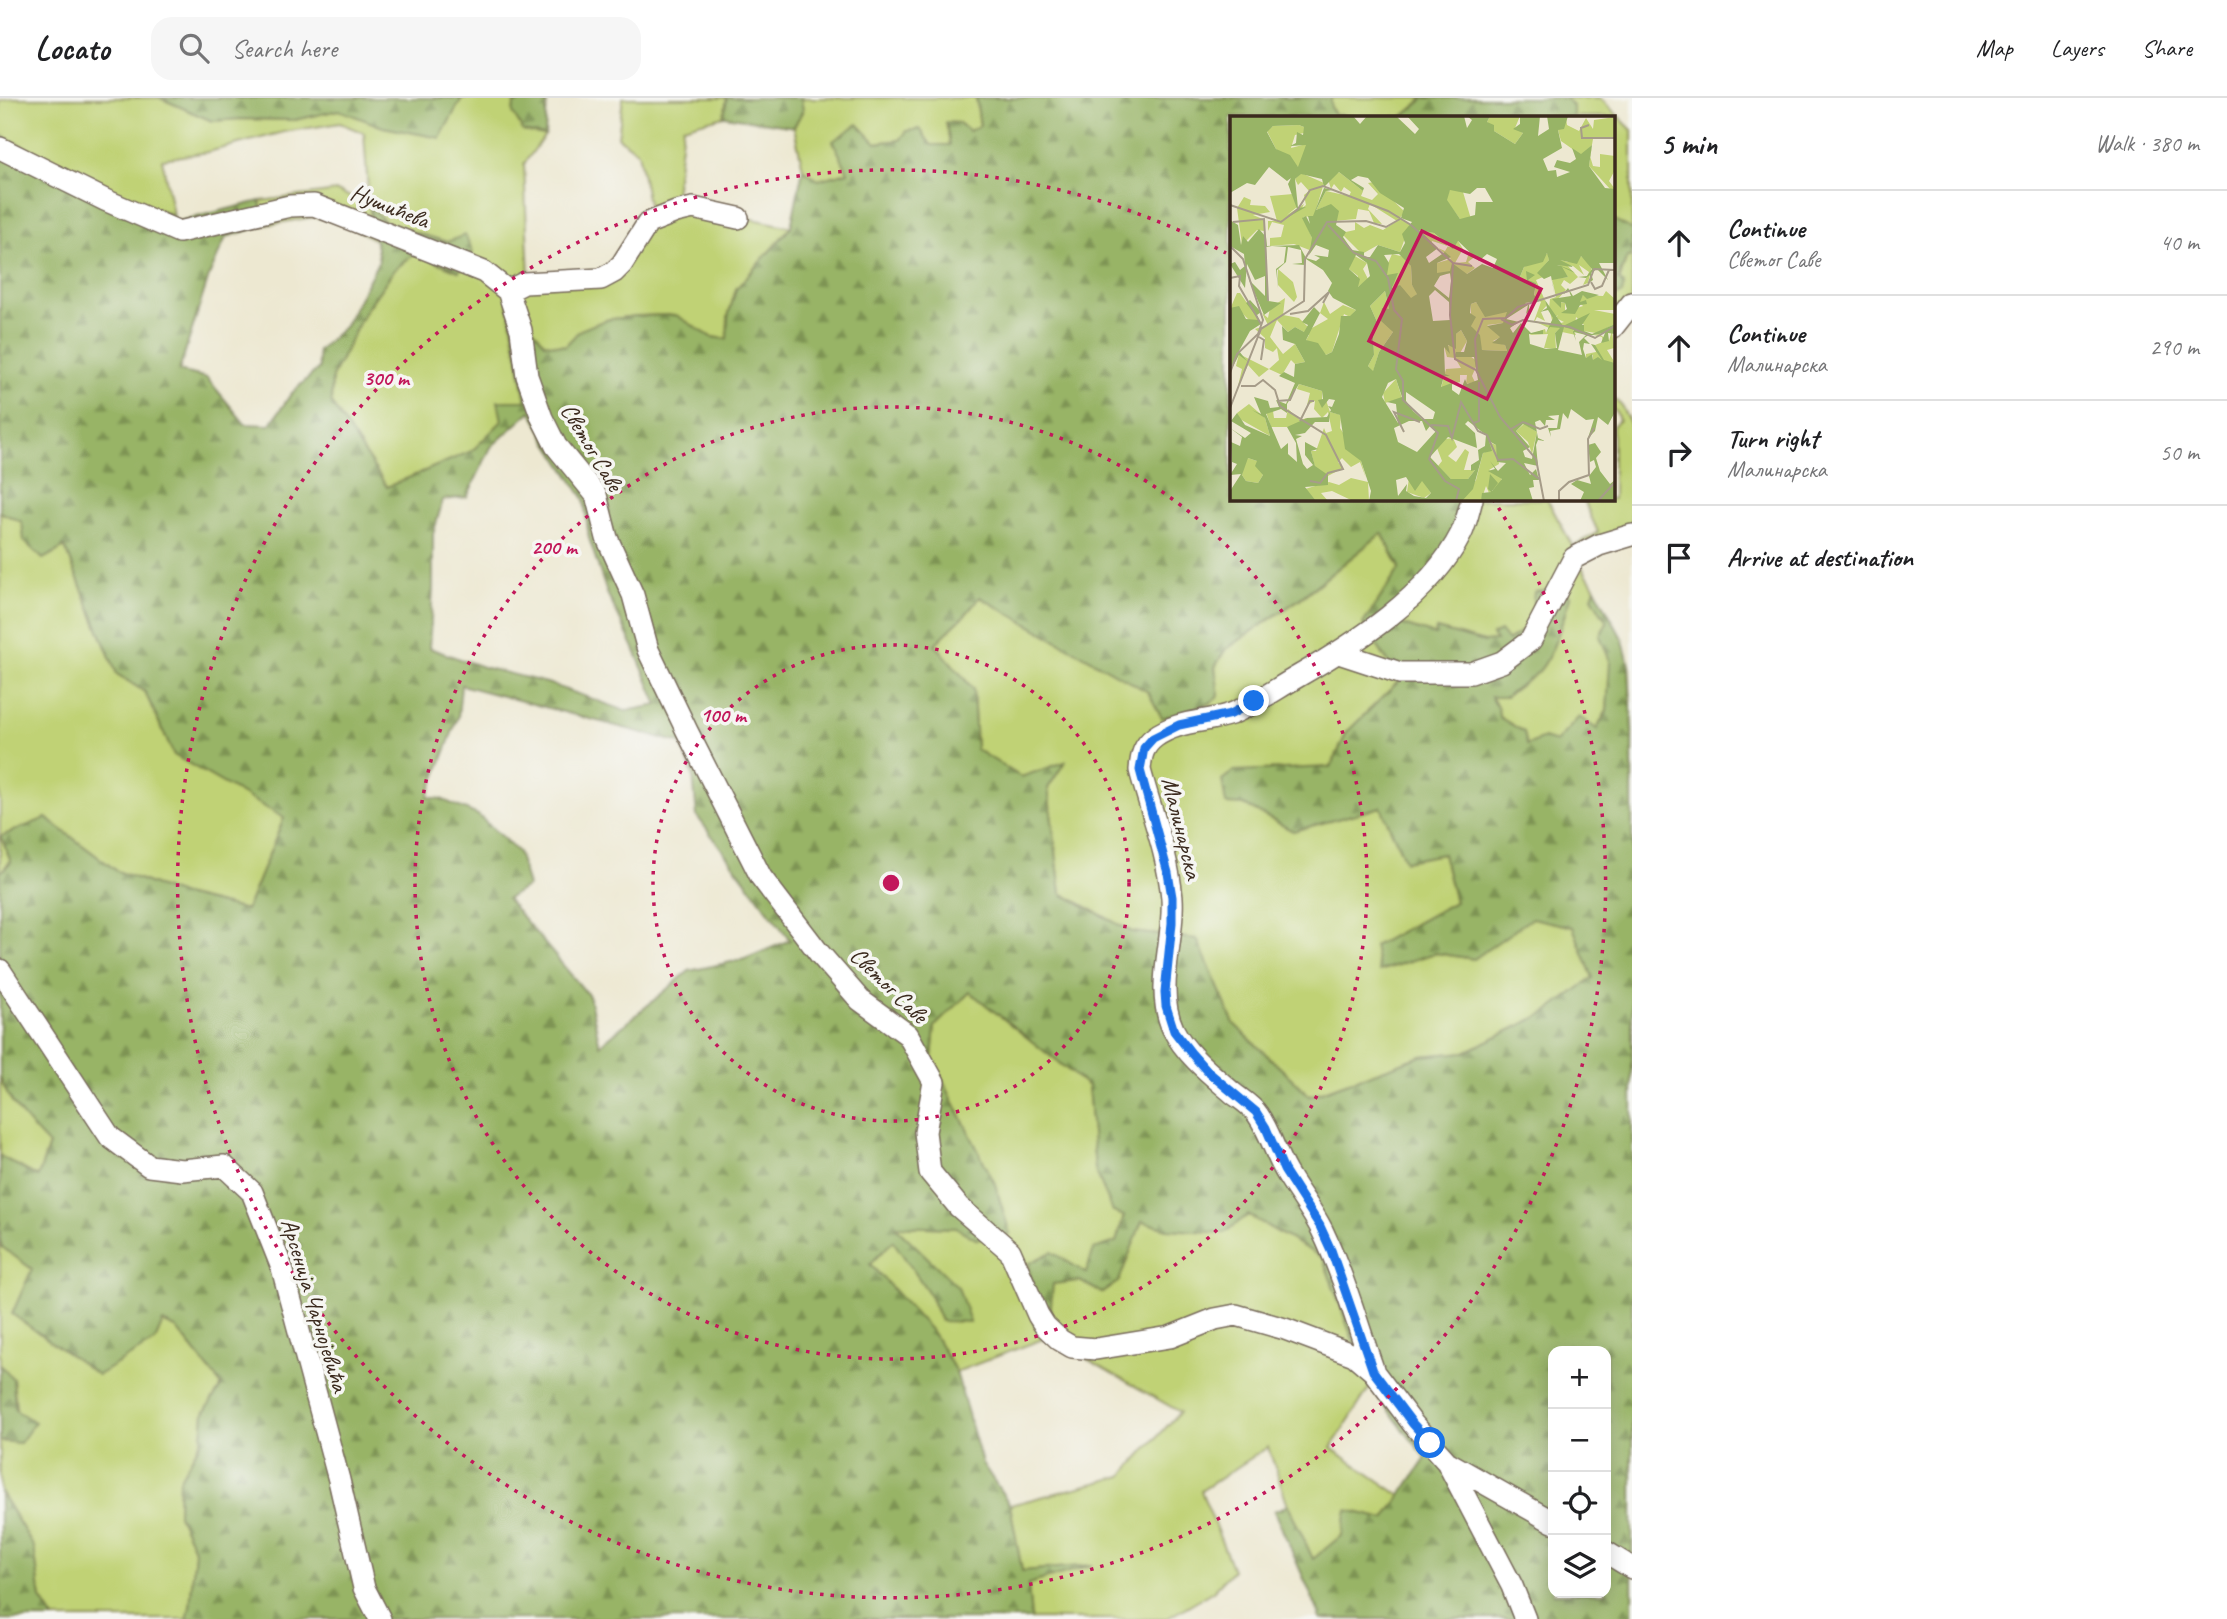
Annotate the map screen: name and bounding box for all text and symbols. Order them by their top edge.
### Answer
search box [151,17,641,80]
text: Locato [35,27,109,69]
icon: search [175,29,213,67]
text: Search here [231,32,337,65]
text: Map [1976,33,2013,63]
text: Layers [2051,33,2104,63]
text: Share [2142,33,2192,63]
inset map [1230,116,1615,500]
text: 5 min [1660,125,1717,163]
text: Walk · 380 m [2095,129,2199,158]
street label: Нушићева [346,177,435,236]
text: Continue [1727,212,1805,245]
icon: ahead [1660,224,1698,262]
text: 40 m [2160,228,2199,257]
text: Светог Саве [1727,245,1820,274]
text: Continue [1727,317,1805,350]
icon: ahead [1660,329,1698,367]
text: 290 m [2150,333,2199,362]
text: Малинарска [1727,350,1827,379]
text: 300 m [363,365,411,391]
street label: Светог Саве [554,398,631,498]
text: Turn right [1727,422,1818,455]
icon: right [1660,434,1698,472]
text: 50 m [2160,438,2199,467]
text: Малинарска [1727,455,1827,484]
text: 200 m [531,534,579,560]
icon: arrive [1660,539,1698,577]
text: Arrive at destination [1727,541,1913,574]
route end [1238,685,1269,716]
text: 100 m [700,702,748,728]
street label: Малинарска [1155,774,1209,884]
centre of rings [879,871,903,895]
street label: Светог Саве [844,940,936,1031]
street label: Арсенија Чарнојевића [274,1215,356,1397]
map controls [1548,1346,1611,1598]
button: + [1548,1346,1611,1409]
button: − [1548,1409,1611,1472]
route start [1414,1427,1445,1458]
button: locate [1548,1472,1611,1535]
button: layers [1548,1535,1611,1598]

